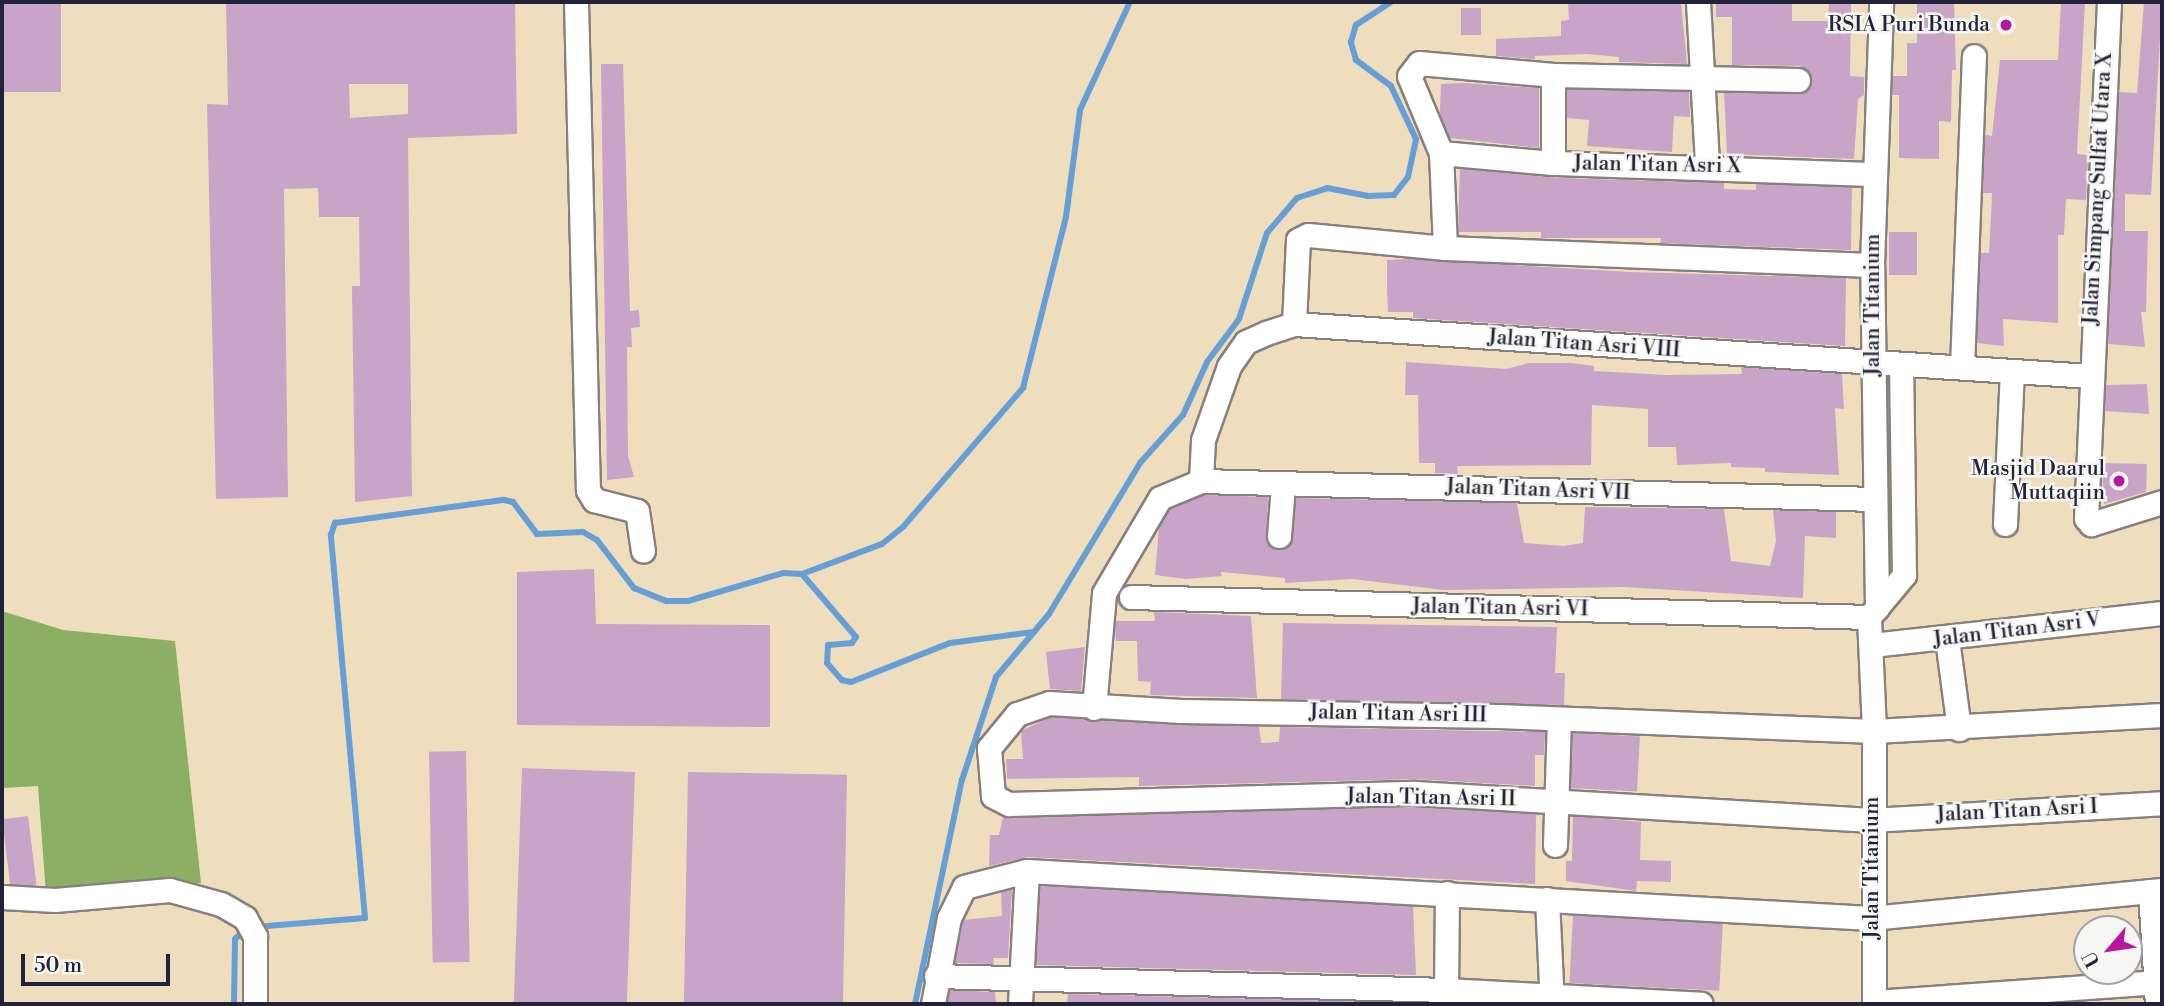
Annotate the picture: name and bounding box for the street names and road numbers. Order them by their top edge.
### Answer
street label: Jalan Simpang Sulfat Utara X [2078,52,2118,326]
street label: Jalan Titan Asri X [1573,151,1741,179]
street label: Jalan Titanium [1860,234,1886,376]
street label: Jalan Titan Asri VIII [1487,325,1681,363]
street label: Jalan Titan Asri VII [1445,474,1631,506]
street label: Jalan Titan Asri VI [1411,594,1589,622]
street label: Jalan Titan Asri V [1932,607,2102,653]
street label: Jalan Titan Asri III [1309,700,1487,728]
street label: Jalan Titan Asri II [1346,784,1516,812]
street label: Jalan Titan Asri I [1935,794,2099,828]
street label: Jalan Titanium [1859,797,1885,939]

